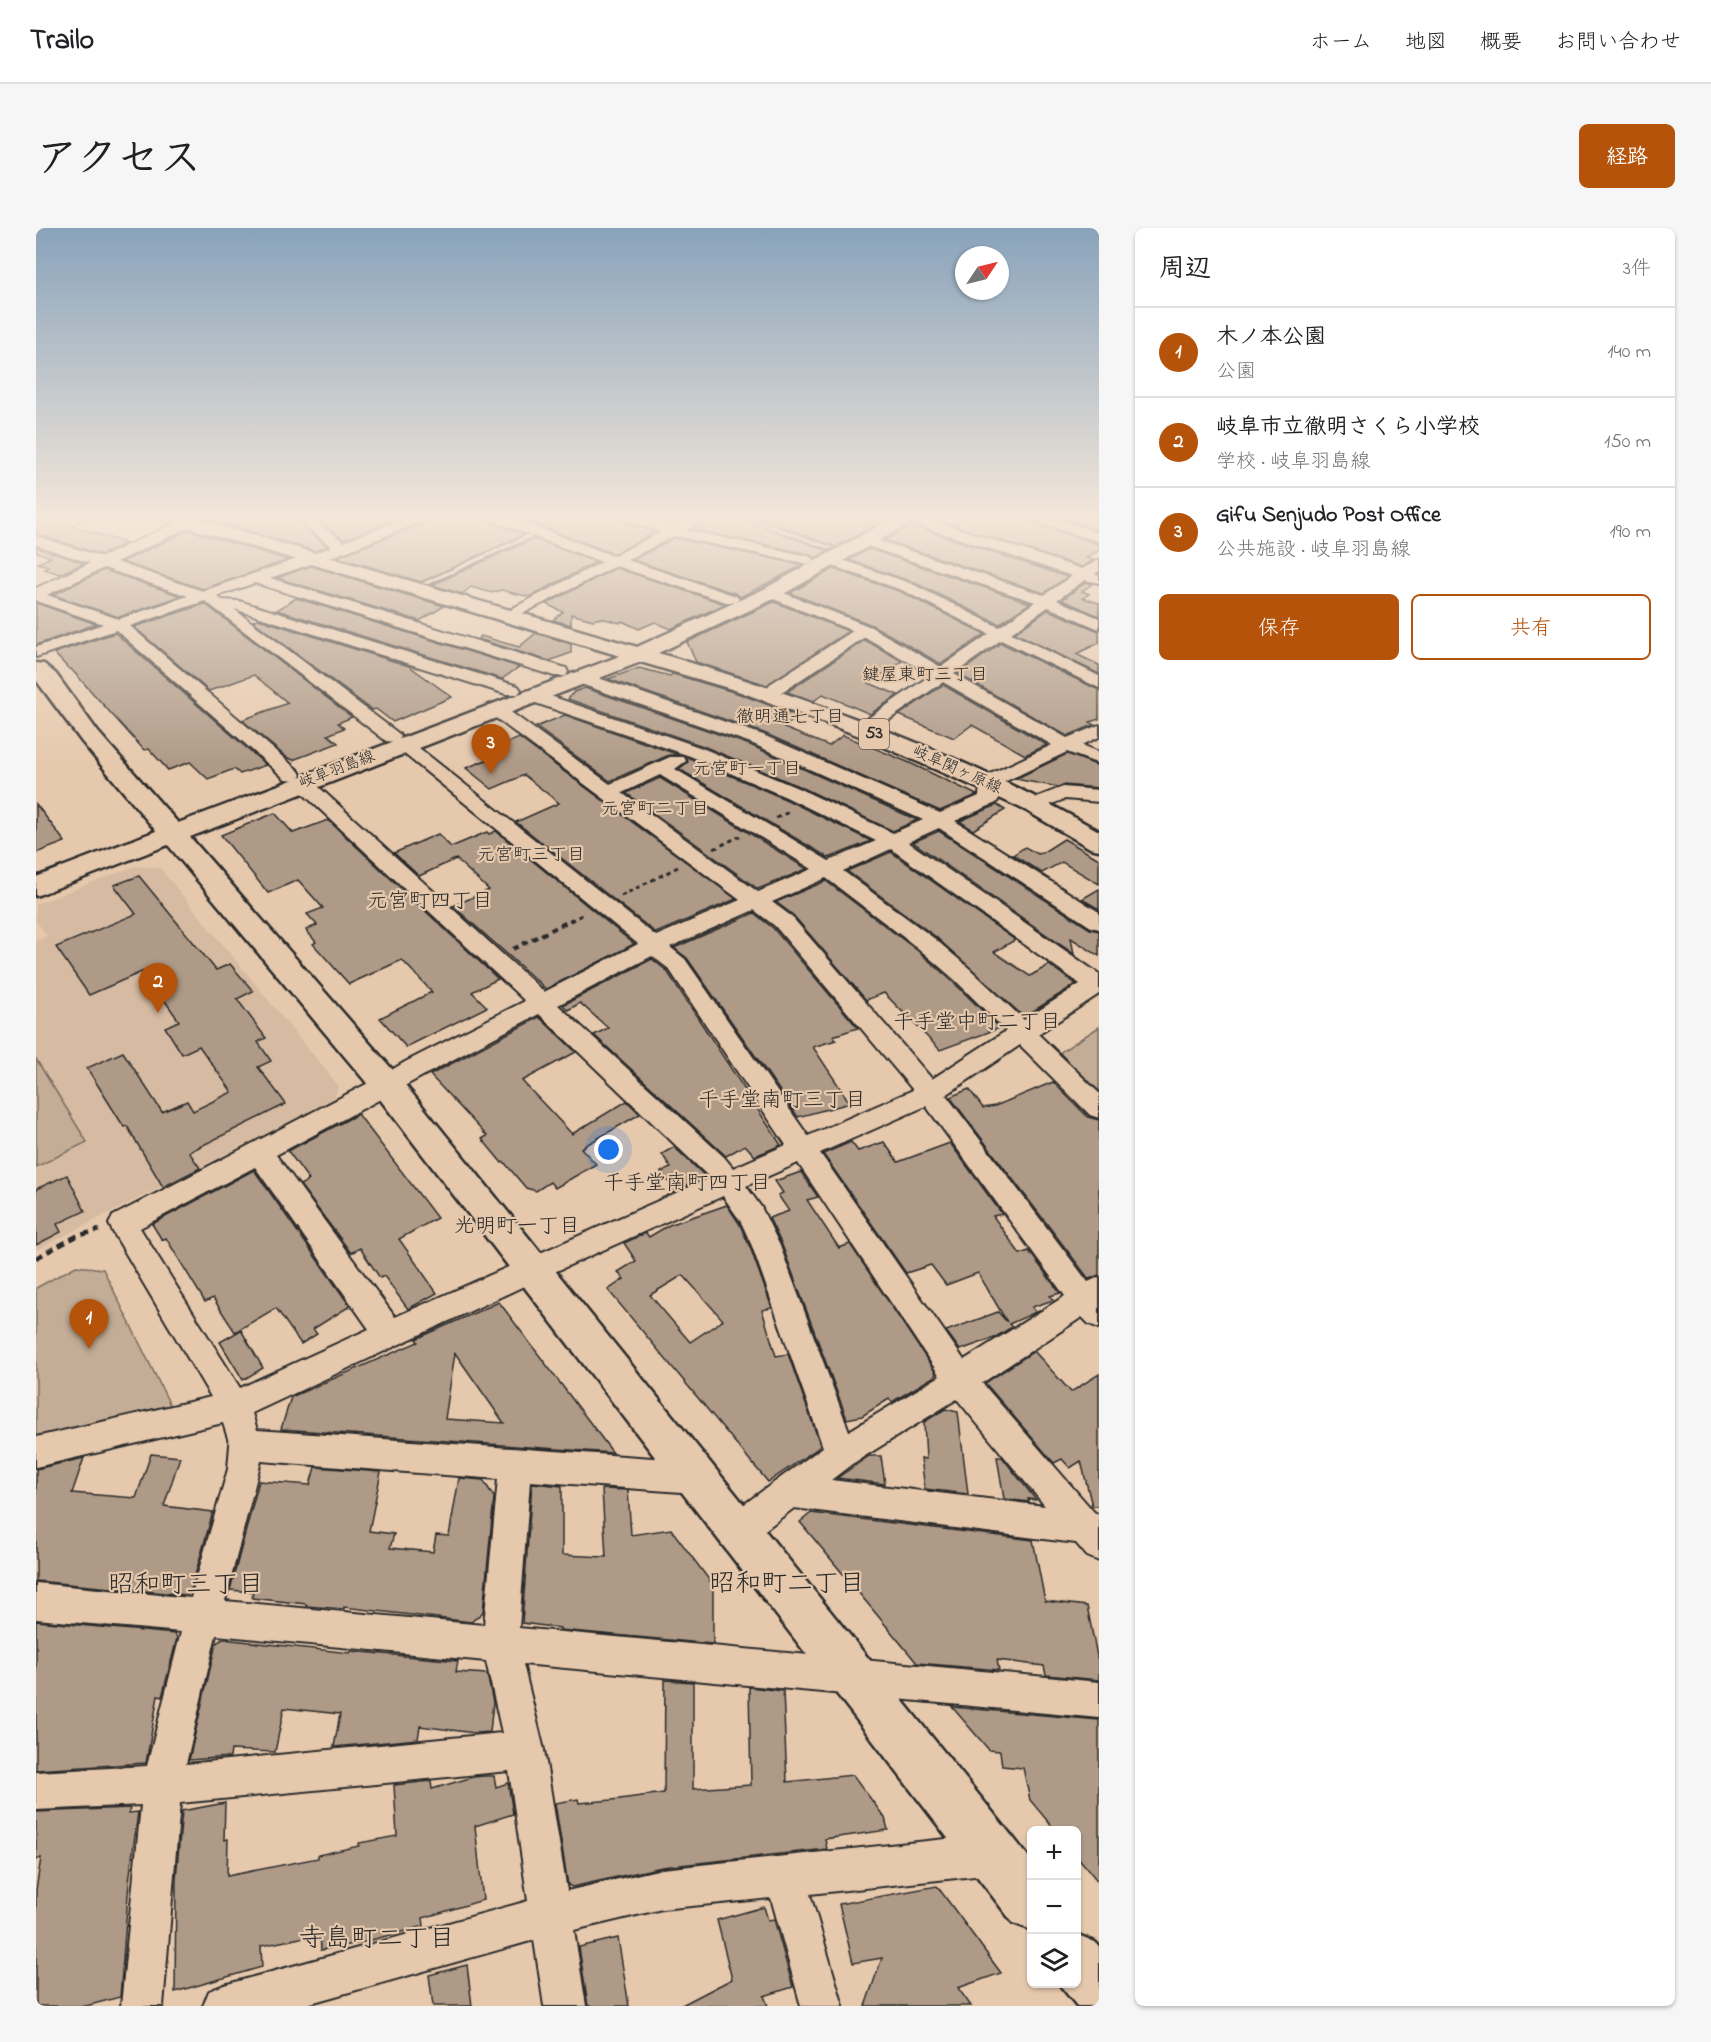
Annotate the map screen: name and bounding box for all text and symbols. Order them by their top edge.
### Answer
text: Trailo [30,21,94,62]
text: ホーム [1310,28,1372,58]
text: 地図 [1405,28,1447,58]
text: 概要 [1480,28,1522,58]
text: お問い合わせ [1555,28,1681,58]
button: 経路 [1579,124,1675,188]
text: アクセス [36,130,201,191]
north arrow [955,246,1009,300]
text: 周辺 [1159,251,1211,289]
text: 3件 [1623,255,1651,284]
text: 木ノ本公園 [1216,322,1326,354]
text: 1 [1175,338,1182,367]
text: 140 m [1607,338,1651,367]
text: 公園 [1216,358,1256,387]
text: 岐阜市立徹明さくら小学校 [1216,412,1480,444]
text: 2 [1174,428,1183,457]
text: 150 m [1604,428,1651,457]
text: 学校 · 岐阜羽島線 [1216,448,1370,477]
text: Gifu Senjudo Post Office [1216,500,1441,532]
text: 3 [1174,518,1183,547]
text: 190 m [1609,518,1651,547]
text: 公共施設 · 岐阜羽島線 [1216,536,1410,565]
button: 保存 [1159,594,1399,660]
button: 共有 [1411,594,1651,660]
district label: 鍵屋東町三丁目 [862,663,988,689]
district label: 徹明通七丁目 [736,705,844,731]
road number: 53 [859,719,889,749]
pin: 3 [472,724,510,774]
street label: 岐阜関ヶ原線 [908,740,1006,800]
street label: 岐阜羽島線 [295,744,379,796]
district label: 元宮町一丁目 [693,757,801,783]
district label: 元宮町二丁目 [601,797,709,823]
district label: 元宮町三丁目 [477,843,585,869]
district label: 元宮町四丁目 [367,887,493,917]
pin: 2 [138,964,178,1013]
district label: 千手堂中町二丁目 [893,1008,1061,1038]
district label: 千手堂南町三丁目 [698,1086,866,1116]
your location [594,1135,623,1164]
district label: 千手堂南町四丁目 [603,1169,771,1199]
district label: 光明町一丁目 [454,1212,580,1242]
pin: 1 [70,1300,108,1349]
district label: 昭和町二丁目 [709,1566,865,1604]
district label: 昭和町三丁目 [108,1567,264,1605]
map controls [1027,1826,1081,1988]
button: + [1027,1826,1081,1880]
button: − [1027,1880,1081,1934]
district label: 寺島町二丁目 [299,1921,455,1959]
button: layers [1027,1934,1081,1988]

